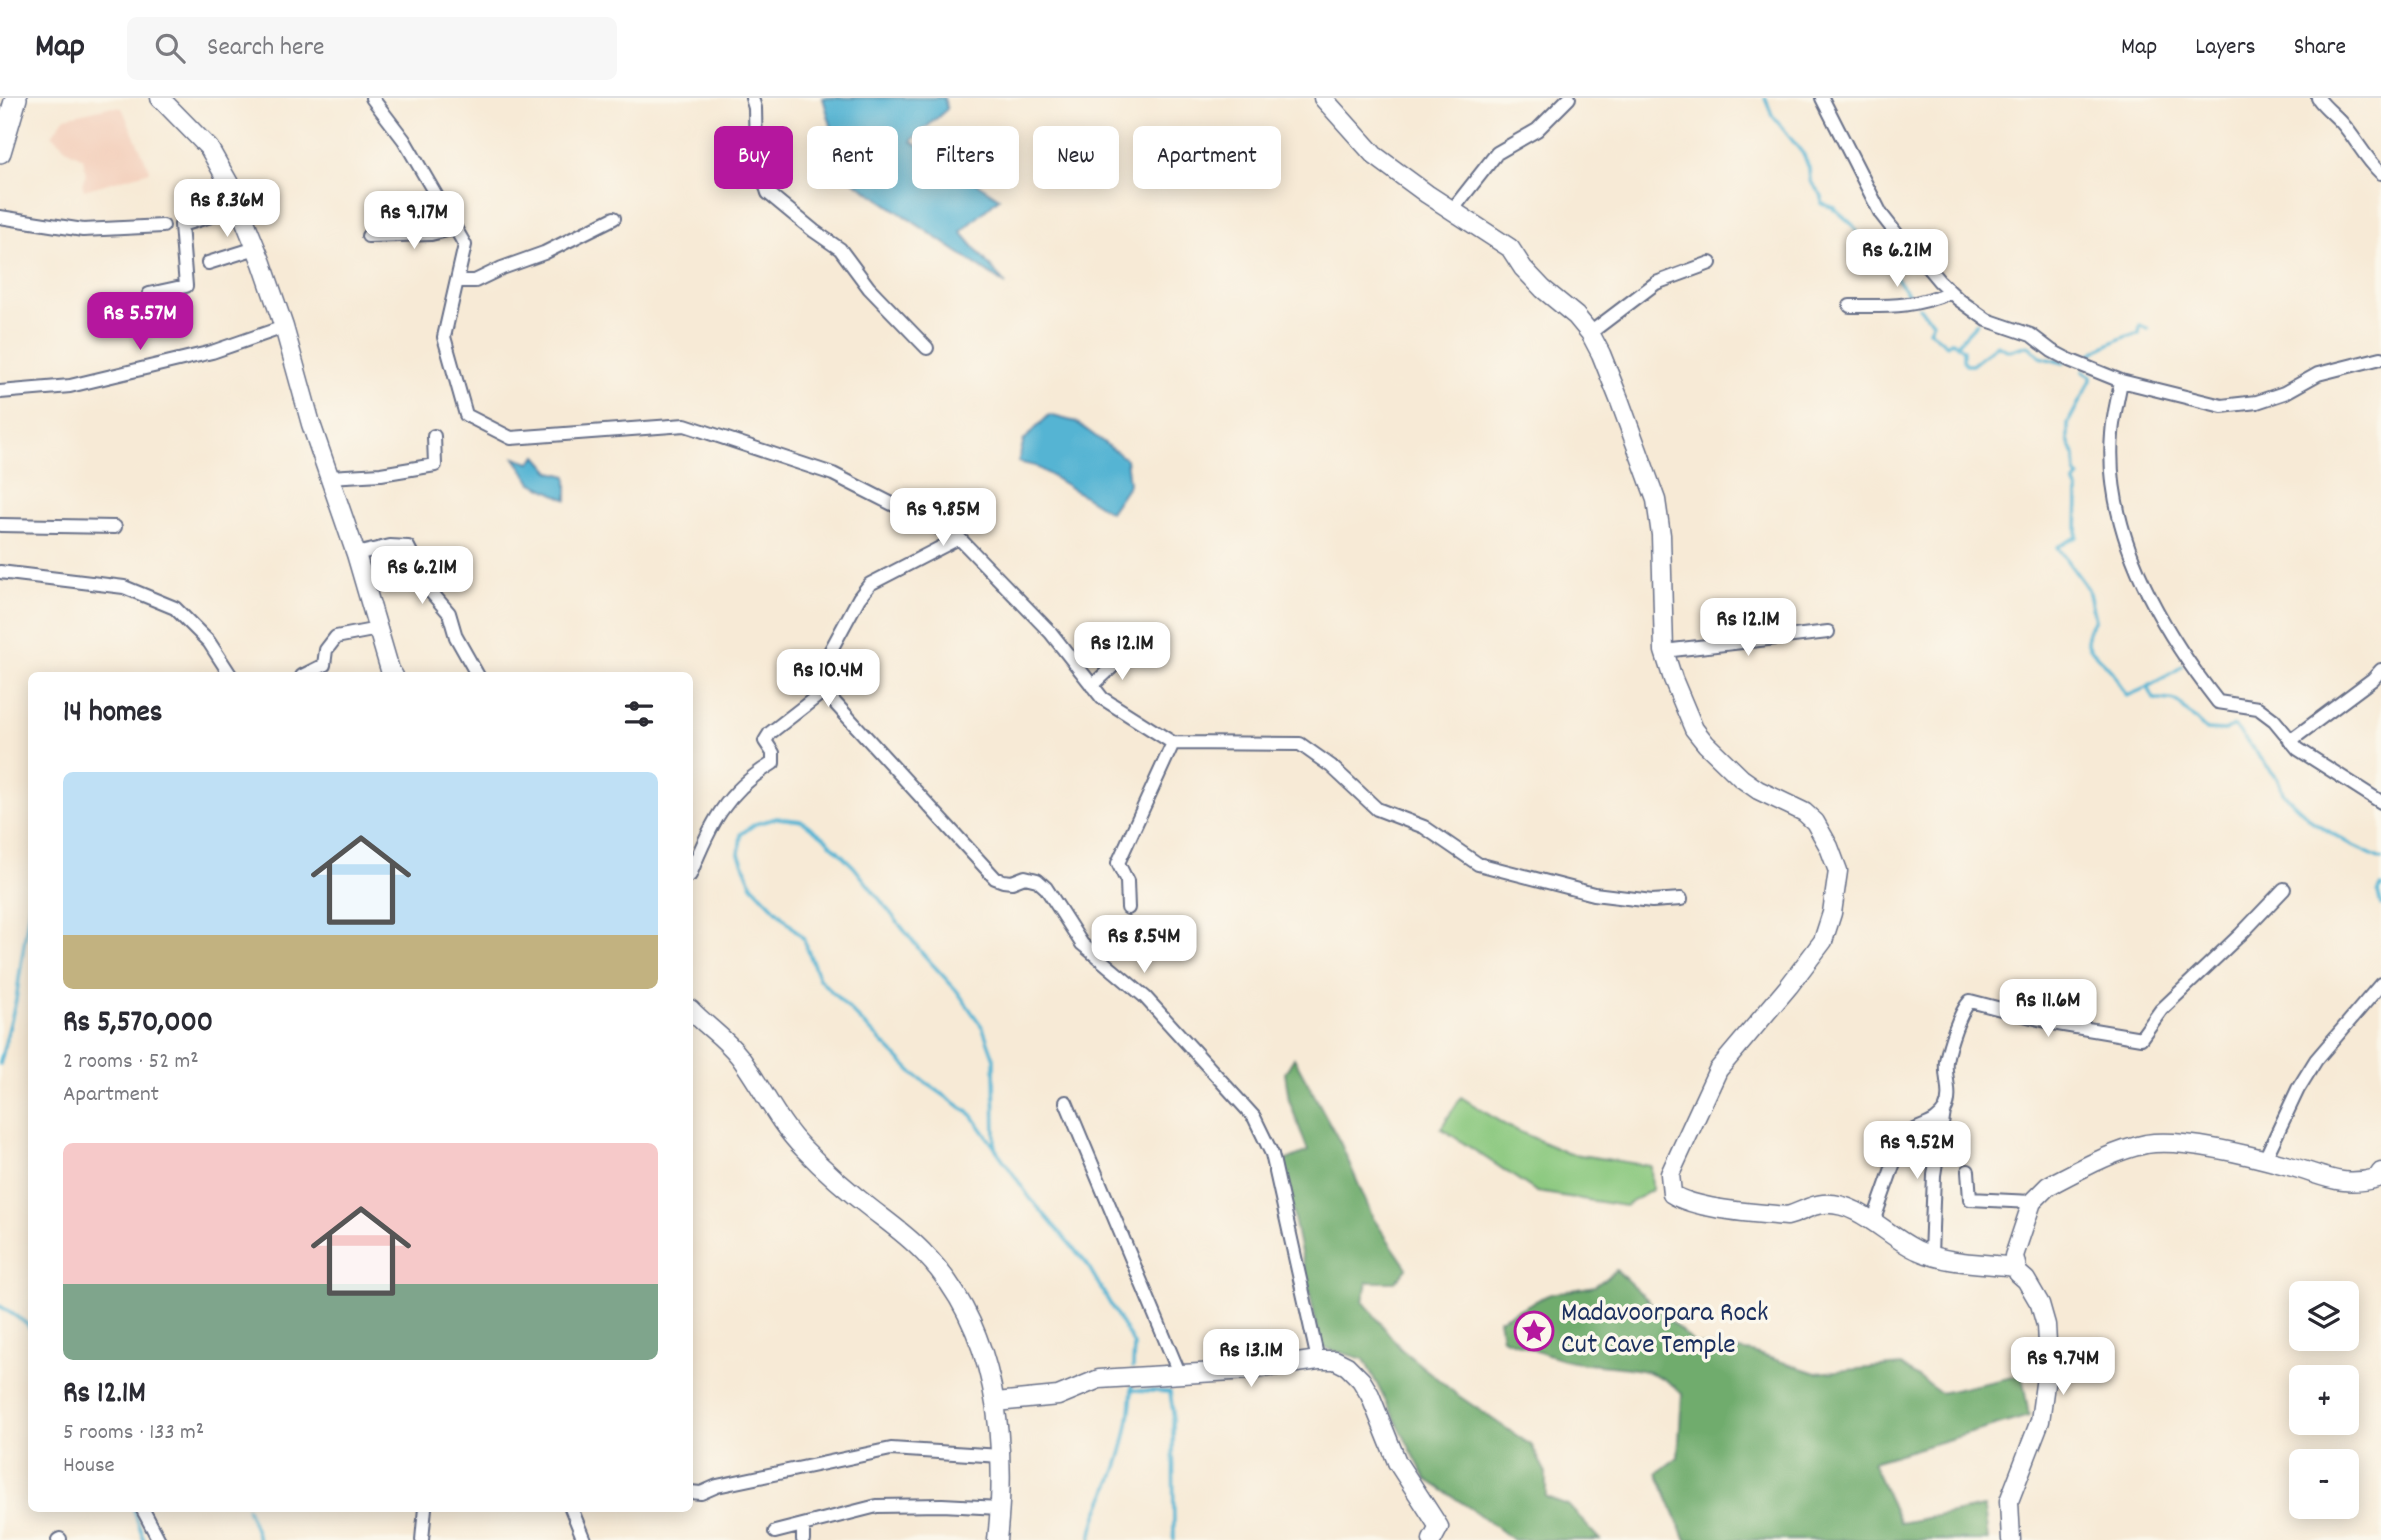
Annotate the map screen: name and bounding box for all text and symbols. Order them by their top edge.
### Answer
search box [127,17,617,80]
text: Map [35,25,85,72]
icon: search [151,29,189,67]
text: Search here [207,30,325,67]
text: Map [2121,31,2157,65]
text: Layers [2195,31,2256,65]
text: Share [2294,31,2346,65]
chip: Buy [714,126,793,189]
chip: Rent [807,126,898,189]
chip: Filters [912,126,1019,189]
chip: New [1033,126,1119,189]
chip: Apartment [1133,126,1281,189]
pin: Rs 8.36M [155,180,299,239]
text: Rs 8.36M [190,185,264,218]
pin: Rs 9.17M [342,192,486,251]
text: Rs 9.17M [380,197,448,230]
pin: Rs 6.21M [1825,230,1969,289]
text: Rs 6.21M [1862,235,1932,268]
pin: Rs 5.57M [68,292,212,352]
text: Rs 5.57M [103,298,177,331]
pin: Rs 9.85M [871,489,1015,548]
text: Rs 9.85M [906,494,980,527]
pin: Rs 6.21M [350,546,494,606]
text: Rs 6.21M [387,552,457,585]
pin: Rs 12.1M [1676,598,1820,658]
text: Rs 12.1M [1716,604,1780,637]
pin: Rs 12.1M [1050,622,1194,682]
text: Rs 12.1M [1090,628,1154,661]
pin: Rs 10.4M [756,650,900,709]
text: Rs 10.4M [793,655,863,688]
text: 14 homes [63,693,162,736]
icon: filters [620,695,658,733]
icon: home [298,817,424,943]
pin: Rs 8.54M [1072,916,1216,975]
text: Rs 8.54M [1108,921,1180,954]
pin: Rs 11.6M [1976,979,2120,1039]
text: Rs 11.6M [2016,985,2080,1018]
text: Rs 5,570,000 [63,1003,213,1046]
text: 2 rooms · 52 m² [63,1046,199,1079]
text: Apartment [63,1079,159,1112]
pin: Rs 9.52M [1845,1122,1989,1181]
text: Rs 9.52M [1880,1127,1954,1160]
icon: home [298,1188,424,1314]
map controls [2289,1281,2359,1519]
button: layers [2289,1281,2359,1351]
place label: Madavoorpara Rock Cut Cave Temple [1561,1295,1769,1367]
place icon: Madavoorpara Rock Cut Cave Temple [1513,1310,1555,1352]
pin: Rs 13.1M [1179,1330,1323,1389]
text: Rs 13.1M [1219,1335,1283,1368]
pin: Rs 9.74M [1991,1338,2135,1397]
text: Rs 9.74M [2027,1343,2099,1376]
button: + [2289,1365,2359,1435]
text: Rs 12.1M [63,1374,146,1417]
text: 5 rooms · 133 m² [63,1417,204,1450]
button: − [2289,1449,2359,1519]
text: House [63,1450,115,1483]

